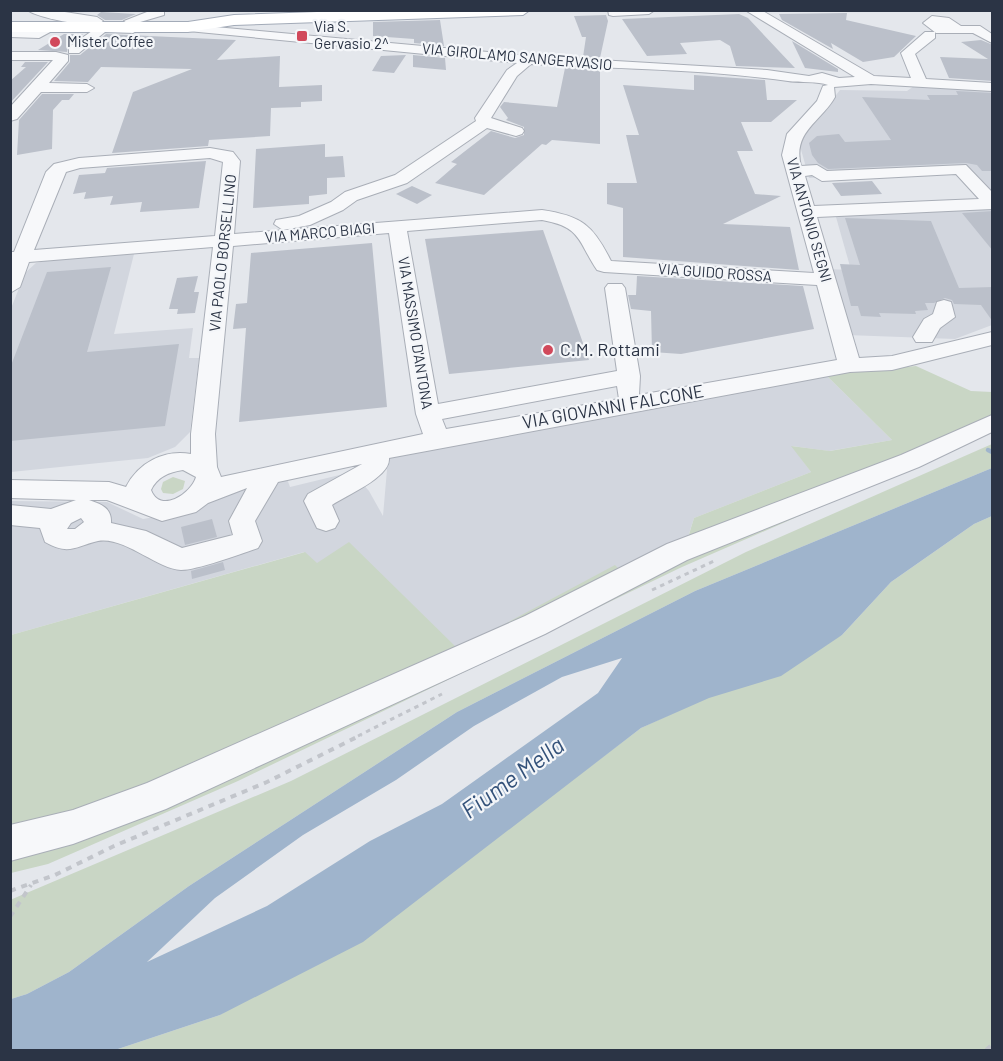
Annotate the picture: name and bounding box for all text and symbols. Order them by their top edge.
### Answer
place label: Via S. Gervasio 2^ [314,17,389,52]
marker: Via S. Gervasio 2^ [295,29,309,43]
place label: Mister Coffee [67,32,154,50]
marker: Mister Coffee [48,35,62,49]
street label: VIA GIROLAMO SANGERVASIO [421,39,613,73]
street label: VIA ANTONIO SEGNI [784,155,836,284]
street label: VIA PAOLO BORSELLINO [205,173,239,333]
street label: VIA MARCO BIAGI [264,218,376,246]
street label: VIA MASSIMO D'ANTONA [395,255,437,411]
street label: VIA GUIDO ROSSA [657,259,773,285]
place label: C.M. Rottami [560,338,660,360]
marker: C.M. Rottami [541,343,555,357]
street label: VIA GIOVANNI FALCONE [520,379,705,433]
water label: Fiume Mella [455,730,569,824]

